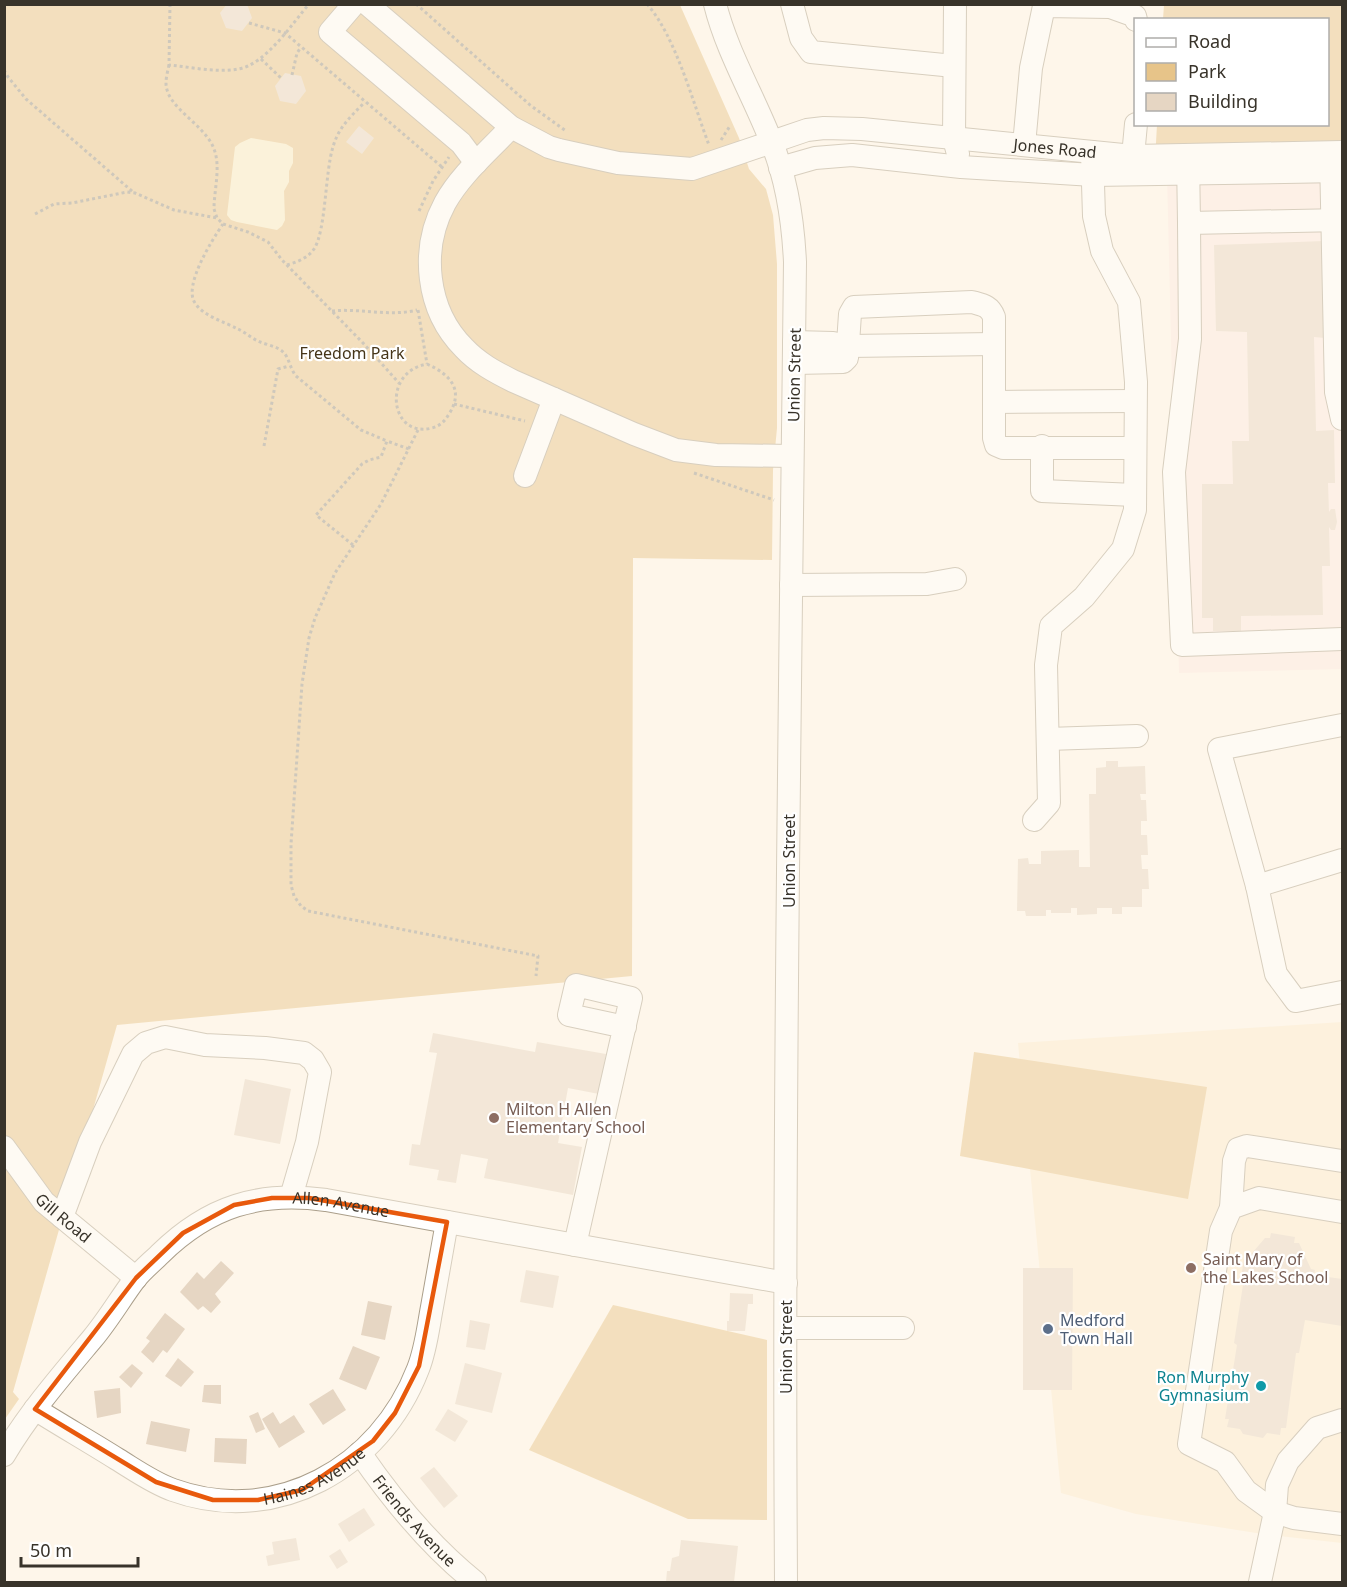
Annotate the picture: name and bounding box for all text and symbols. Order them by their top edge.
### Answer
legend [1134,18,1329,126]
text: Road [1188,29,1231,53]
text: Park [1188,59,1226,83]
text: Building [1188,89,1258,113]
street label: Jones Road [1011,133,1098,163]
street label: Union Street [782,328,806,422]
park label: Freedom Park [299,342,405,364]
street label: Union Street [778,814,800,908]
place label: Milton H Allen Elementary School [506,1098,645,1138]
marker: Milton H Allen Elementary School [487,1111,501,1125]
street label: Allen Avenue [292,1186,391,1222]
street label: Gill Road [30,1189,96,1248]
place label: Saint Mary of the Lakes School [1203,1248,1328,1288]
marker: Saint Mary of the Lakes School [1184,1261,1198,1275]
street label: Union Street [775,1300,797,1394]
place label: Medford Town Hall [1060,1309,1133,1349]
marker: Medford Town Hall [1041,1322,1055,1336]
place label: Ron Murphy Gymnasium [1156,1366,1250,1406]
marker: Ron Murphy Gymnasium [1254,1379,1268,1393]
street label: Haines Avenue [261,1442,370,1510]
street label: Friends Avenue [368,1470,461,1572]
scale bar [21,1530,138,1568]
text: 50 m [30,1538,72,1562]

